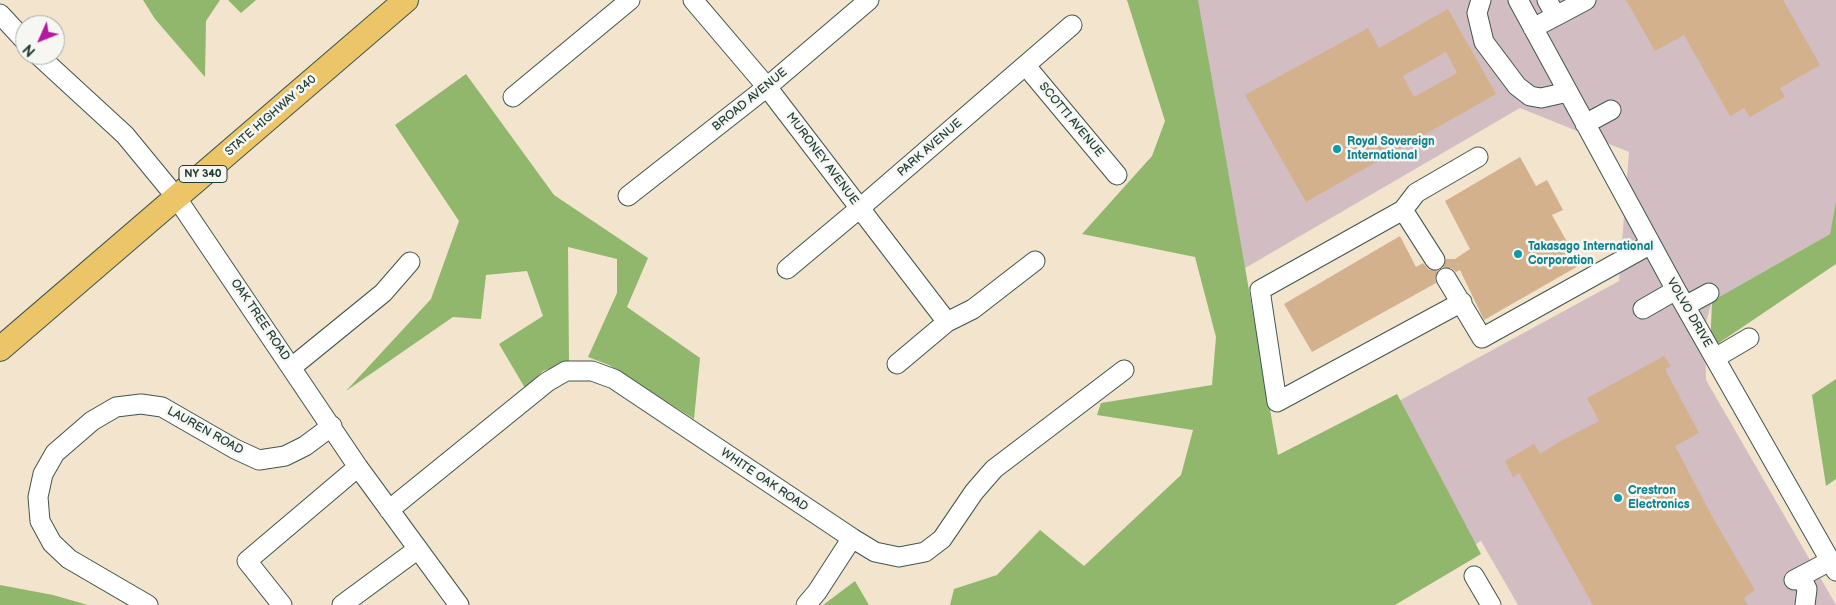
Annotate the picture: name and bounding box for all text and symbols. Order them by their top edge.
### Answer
north arrow [15,15,65,65]
text: N [20,40,39,60]
street label: BROAD AVENUE [710,65,790,135]
street label: STATE HIGHWAY 340 [222,72,320,160]
street label: SCOTTI AVENUE [1036,80,1106,160]
street label: MURONEY AVENUE [783,110,861,208]
street label: PARK AVENUE [895,116,965,180]
place label: Royal Sovereign International [1347,135,1435,163]
marker: Royal Sovereign International [1331,143,1343,155]
road number: NY 340 [179,165,227,182]
place label: Takasago International Corporation [1528,240,1653,268]
marker: Takasago International Corporation [1512,248,1524,260]
street label: OAK TREE ROAD [227,276,293,364]
street label: VOLVO DRIVE [1663,276,1715,350]
street label: LAUREN ROAD [164,404,246,458]
street label: WHITE OAK ROAD [718,445,810,515]
place label: Crestron Electronics [1628,484,1690,512]
marker: Crestron Electronics [1612,492,1624,504]

